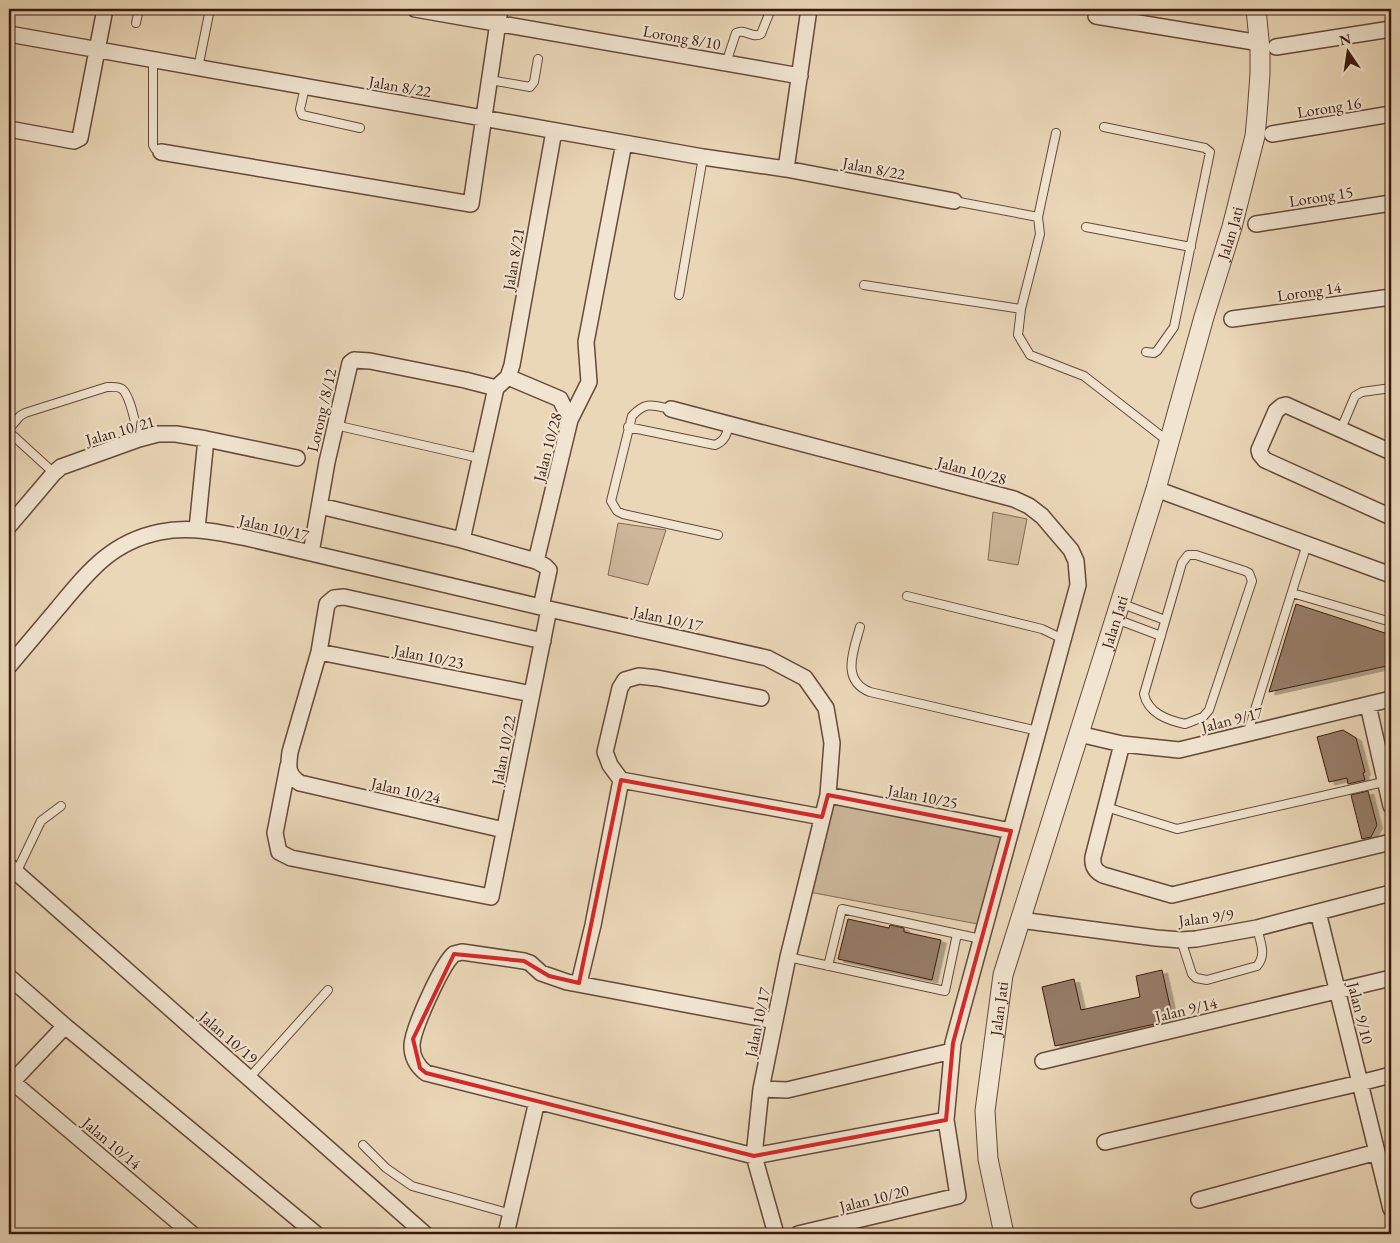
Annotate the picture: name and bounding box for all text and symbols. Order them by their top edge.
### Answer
street label: Lorong 8/10 [641,20,723,55]
north arrow [1322,28,1372,78]
text: N [1338,29,1353,49]
street label: Jalan 8/22 [365,70,433,102]
street label: Lorong 16 [1296,92,1363,123]
street label: Jalan 8/22 [839,152,907,185]
street label: Lorong 15 [1288,181,1355,212]
street label: Jalan Jati [1212,204,1248,264]
street label: Jalan 8/21 [497,226,529,294]
street label: Lorong 14 [1276,277,1343,306]
street label: Lorong /8/12 [302,366,341,454]
street label: Jalan 10/28 [528,410,567,486]
street label: Jalan 10/21 [81,411,157,451]
street label: Jalan 10/28 [933,451,1009,490]
street label: Jalan 10/17 [235,509,311,546]
street label: Jalan Jati [1096,593,1133,653]
street label: Jalan 10/17 [629,600,705,636]
street label: Jalan 10/23 [390,639,466,674]
street label: Jalan 9/17 [1197,702,1266,738]
street label: Jalan 10/22 [486,713,521,789]
street label: Jalan 10/24 [367,772,443,809]
street label: Jalan 10/25 [884,779,960,814]
street label: Jalan 9/9 [1175,904,1235,932]
street label: Jalan 9/10 [1342,978,1378,1047]
street label: Jalan Jati [985,980,1013,1039]
street label: Jalan 10/17 [739,985,775,1061]
street label: Jalan 9/14 [1151,992,1220,1027]
street label: Jalan 10/19 [194,1005,263,1069]
street label: Jalan 10/14 [76,1111,146,1174]
street label: Jalan 10/20 [835,1180,911,1218]

